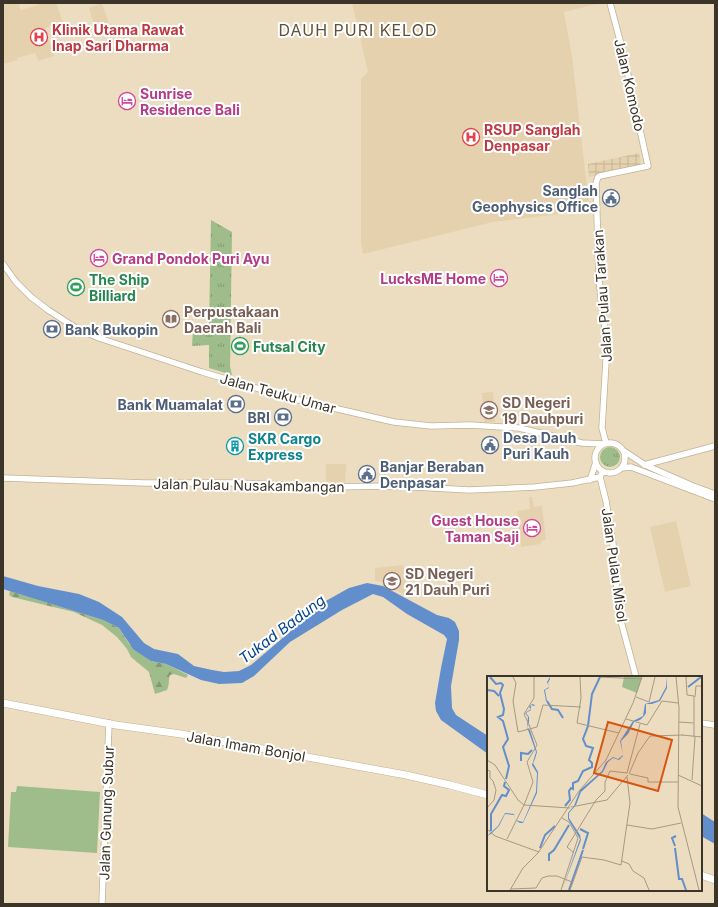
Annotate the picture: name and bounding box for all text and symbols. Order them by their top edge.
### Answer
district label: DAUH PURI KELOD [279,20,437,40]
place label: Klinik Utama Rawat Inap Sari Dharma [52,21,184,54]
hospital icon: Klinik Utama Rawat Inap Sari Dharma [29,27,49,47]
street label: Jalan Komodo [611,37,649,133]
place label: Sunrise Residence Bali [140,85,240,118]
hotel icon: Sunrise Residence Bali [117,91,137,111]
place label: RSUP Sanglah Denpasar [484,121,581,154]
hospital icon: RSUP Sanglah Denpasar [461,127,481,147]
place label: Sanglah Geophysics Office [472,182,598,215]
public building icon: Sanglah Geophysics Office [601,188,621,208]
street label: Jalan Pulau Tarakan [589,229,615,363]
hotel icon: Grand Pondok Puri Ayu [89,248,109,268]
place label: Grand Pondok Puri Ayu [112,250,269,267]
hotel icon: LucksME Home [489,268,509,288]
place label: LucksME Home [380,270,486,287]
place label: The Ship Billiard [89,271,149,304]
sports icon: The Ship Billiard [66,277,86,297]
place label: Perpustakaan Daerah Bali [184,303,279,336]
library icon: Perpustakaan Daerah Bali [161,309,181,329]
bank icon: Bank Bukopin [42,319,62,339]
place label: Bank Bukopin [65,321,158,338]
sports icon: Futsal City [230,336,250,356]
place label: Futsal City [253,338,326,355]
street label: Jalan Teuku Umar [218,369,338,417]
bank icon: Bank Muamalat [226,394,246,414]
place label: SD Negeri 19 Dauhpuri [502,394,583,427]
place label: Bank Muamalat [118,396,223,413]
school or university icon: SD Negeri 19 Dauhpuri [479,400,499,420]
bank icon: BRI [273,407,293,427]
place label: BRI [248,409,270,426]
place label: Desa Dauh Puri Kauh [503,429,576,462]
place label: SKR Cargo Express [248,430,321,463]
public building icon: Desa Dauh Puri Kauh [480,435,500,455]
building icon: SKR Cargo Express [225,436,245,456]
place label: Banjar Beraban Denpasar [380,458,484,491]
public building icon: Banjar Beraban Denpasar [357,464,377,484]
street label: Jalan Pulau Nusakambangan [153,475,345,495]
street label: Jalan Pulau Misol [599,507,631,623]
place label: Guest House Taman Saji [431,512,519,545]
hotel icon: Guest House Taman Saji [522,518,542,538]
place label: SD Negeri 21 Dauh Puri [405,565,490,598]
school or university icon: SD Negeri 21 Dauh Puri [382,571,402,591]
water label: Tukad Badung [235,590,329,668]
inset map [487,676,702,891]
street label: Jalan Imam Bonjol [185,727,307,765]
street label: Jalan Gunung Subur [95,745,117,881]

